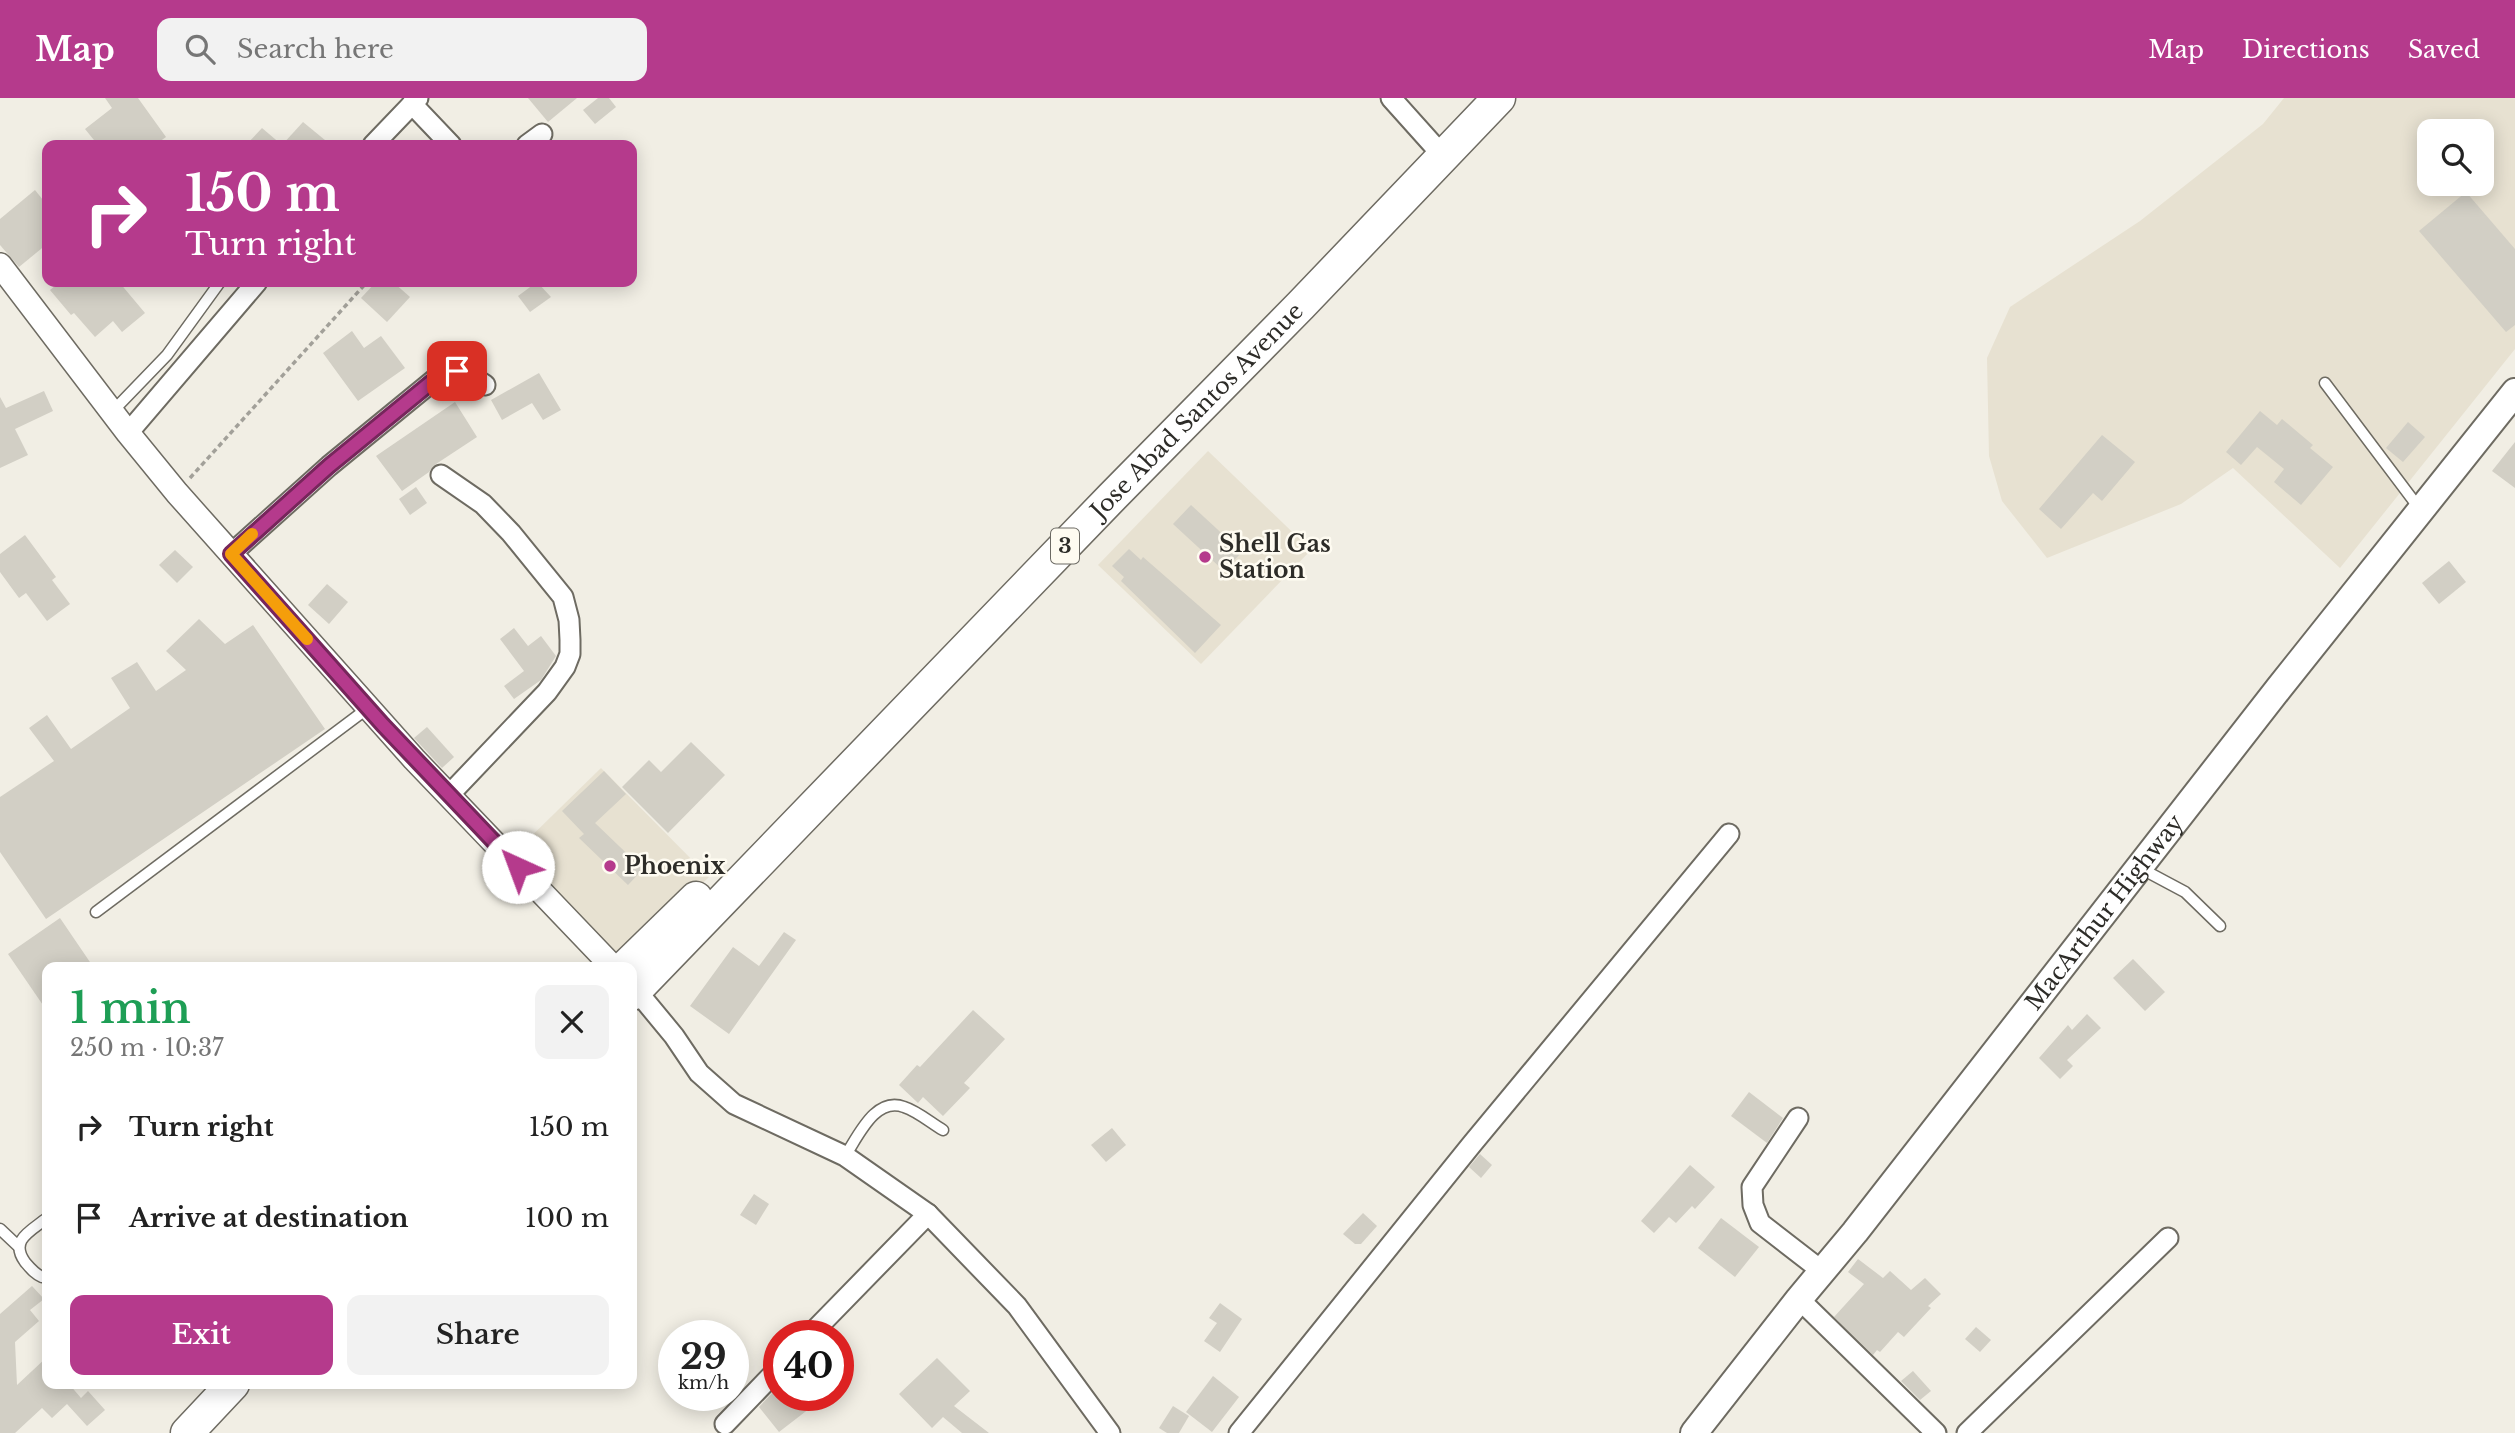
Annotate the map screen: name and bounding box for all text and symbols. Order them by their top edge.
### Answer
search box [157,18,647,81]
text: Map [35,29,115,70]
icon: search [181,30,219,68]
text: Search here [237,33,394,65]
text: Map [2148,35,2204,64]
text: Directions [2242,35,2370,64]
text: Saved [2408,35,2480,64]
map controls [2417,119,2494,196]
button: search [2417,119,2494,196]
text: 150 m [185,163,340,224]
icon: right [70,168,161,259]
text: Turn right [185,224,356,264]
street label: Jose Abad Santos Avenue [1083,297,1309,527]
pin [427,341,487,401]
icon: arrive [438,352,476,390]
road number: 3 [1051,528,1079,564]
place label: Shell Gas Station [1219,530,1331,584]
marker: Shell Gas Station [1197,549,1213,565]
street label: MacArthur Highway [2019,809,2189,1016]
position arrow [481,830,555,904]
place label: Phoenix [624,852,726,880]
marker: Phoenix [602,858,618,874]
text: 1 min [70,982,191,1034]
button: close [535,985,609,1059]
text: 250 m · 10:37 [70,1034,224,1062]
icon: right [70,1108,108,1146]
text: Turn right [129,1111,274,1143]
text: 150 m [529,1111,609,1143]
icon: arrive [70,1199,108,1237]
text: Arrive at destination [129,1202,409,1234]
text: 100 m [525,1202,609,1234]
button: Exit [70,1295,333,1375]
button: Share [347,1295,609,1375]
speed limit sign: 40 [763,1320,854,1411]
text: 29 [680,1335,727,1378]
text: km/h [678,1372,729,1394]

